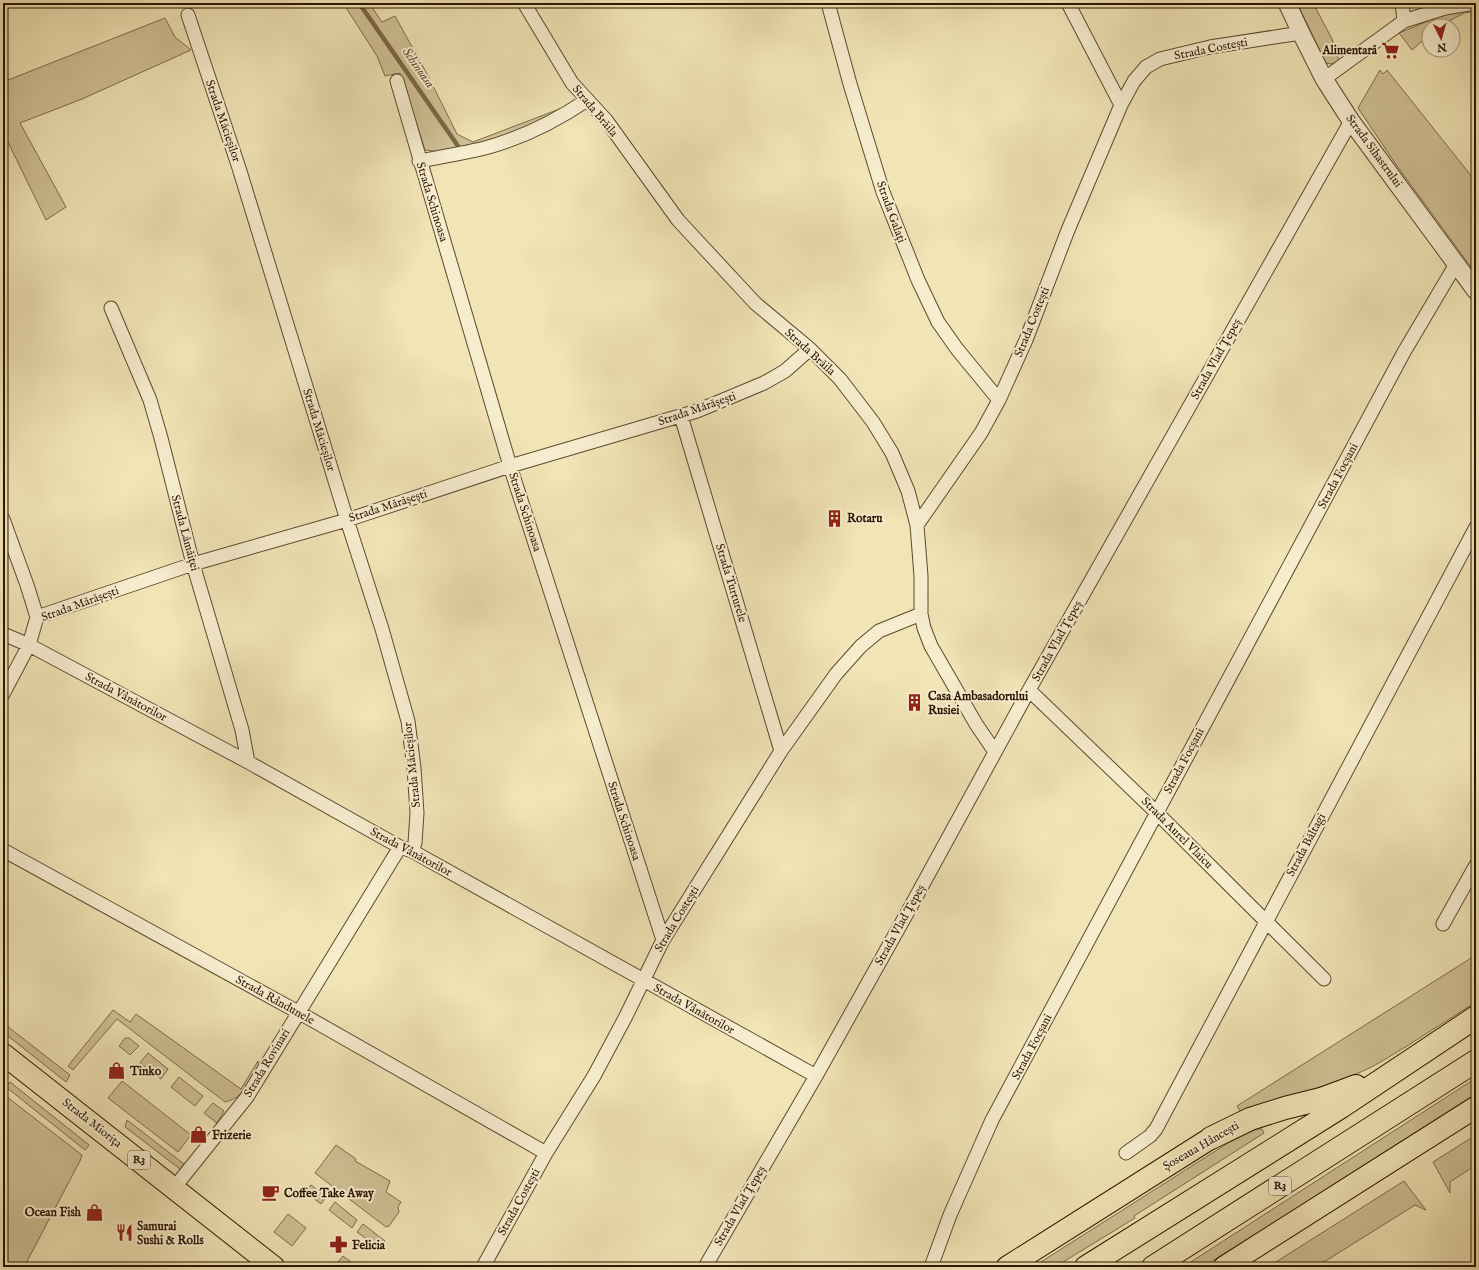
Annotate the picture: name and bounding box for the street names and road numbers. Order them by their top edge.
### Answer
street label: Strada Costești [1173,35,1249,63]
street label: Strada Măcieșilor [202,78,244,165]
street label: Strada Brăila [569,82,622,141]
street label: Strada Sihastrului [1342,112,1406,190]
street label: Strada Schinoasa [413,160,451,244]
street label: Strada Galați [873,179,909,245]
street label: Strada Costești [1011,285,1053,359]
street label: Strada Vlad Țepeș [1188,316,1245,403]
street label: Strada Brăila [781,325,839,379]
street label: Strada Măcieșilor [299,387,339,474]
street label: Strada Mărășești [656,389,738,429]
street label: Strada Focșani [1314,441,1362,511]
street label: Strada Schinoasa [505,470,545,554]
street label: Strada Mărășești [347,486,429,526]
street label: Strada Lămăiței [168,493,202,573]
street label: Strada Turturele [712,542,750,625]
street label: Strada Mărășești [39,583,121,625]
street label: Strada Vlad Țepeș [1029,598,1086,685]
street label: Strada Vânătorilor [82,669,170,725]
street label: Strada Măcieșilor [400,721,424,808]
street label: Strada Focșani [1160,726,1208,796]
street label: Strada Schinoasa [604,779,644,863]
street label: Strada Aurel Vlaicu [1138,794,1216,872]
street label: Strada Băltagi [1283,811,1329,879]
street label: Strada Vânătorilor [367,824,455,880]
street label: Strada Vlad Țepeș [872,882,929,969]
street label: Strada Costești [651,883,703,955]
street label: Strada Rândunele [233,972,318,1028]
street label: Strada Vânătorilor [651,980,738,1038]
street label: Strada Focșani [1008,1012,1056,1082]
street label: Strada Rovinari [241,1026,293,1100]
street label: Strada Miorița [59,1095,126,1152]
street label: Șoseaua Hâncești [1160,1118,1242,1174]
road number: R3 [128,1151,150,1169]
street label: Strada Vlad Țepeș [711,1163,770,1249]
street label: Strada Costești [494,1166,544,1238]
road number: R3 [1269,1177,1291,1195]

